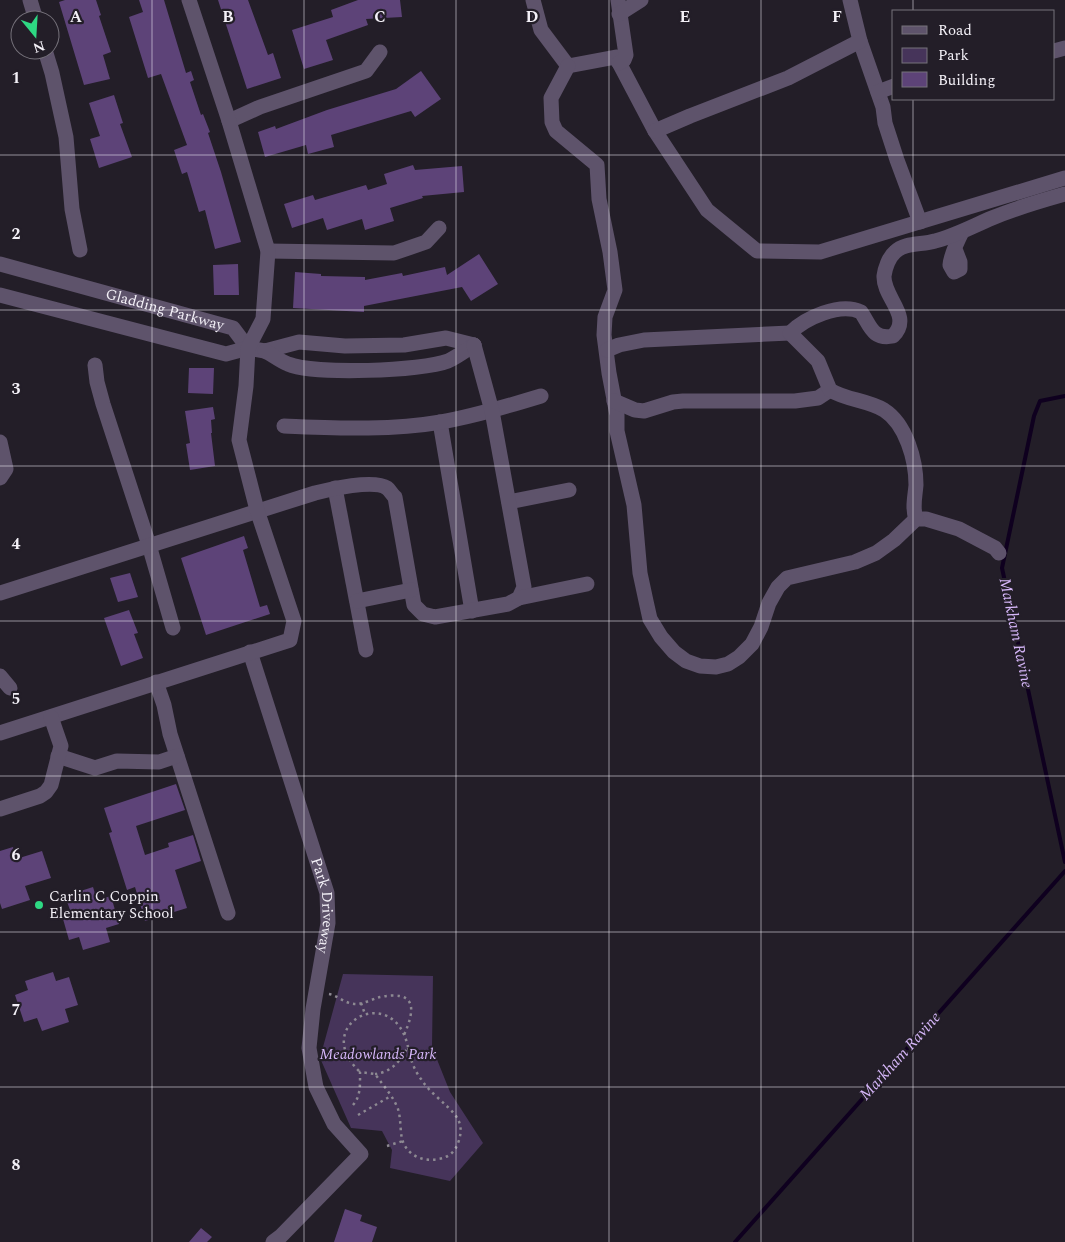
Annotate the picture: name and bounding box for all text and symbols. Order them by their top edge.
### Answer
text: A [70,5,83,29]
text: B [222,5,234,29]
text: C [374,5,386,29]
text: D [526,5,539,29]
text: E [680,5,690,29]
text: F [832,5,842,29]
north arrow [10,10,60,60]
legend [892,10,1055,100]
text: Road [938,19,972,42]
text: N [30,35,48,59]
text: Park [938,44,969,67]
text: 1 [12,66,20,90]
text: Building [938,69,995,92]
text: 2 [12,222,21,246]
street label: Gladding Parkway [103,282,228,337]
text: 3 [12,377,21,401]
text: 4 [12,532,21,556]
water label: Markham Ravine [993,576,1039,690]
text: 5 [12,687,20,711]
text: 6 [12,843,21,867]
street label: Park Driveway [305,855,340,956]
place label: Carlin C Coppin Elementary School [49,885,174,925]
marker: Carlin C Coppin Elementary School [33,899,45,911]
text: 7 [12,998,21,1022]
water label: Markham Ravine [853,1006,947,1106]
park label: Meadowlands Park [319,1043,437,1066]
text: 8 [12,1153,21,1177]

